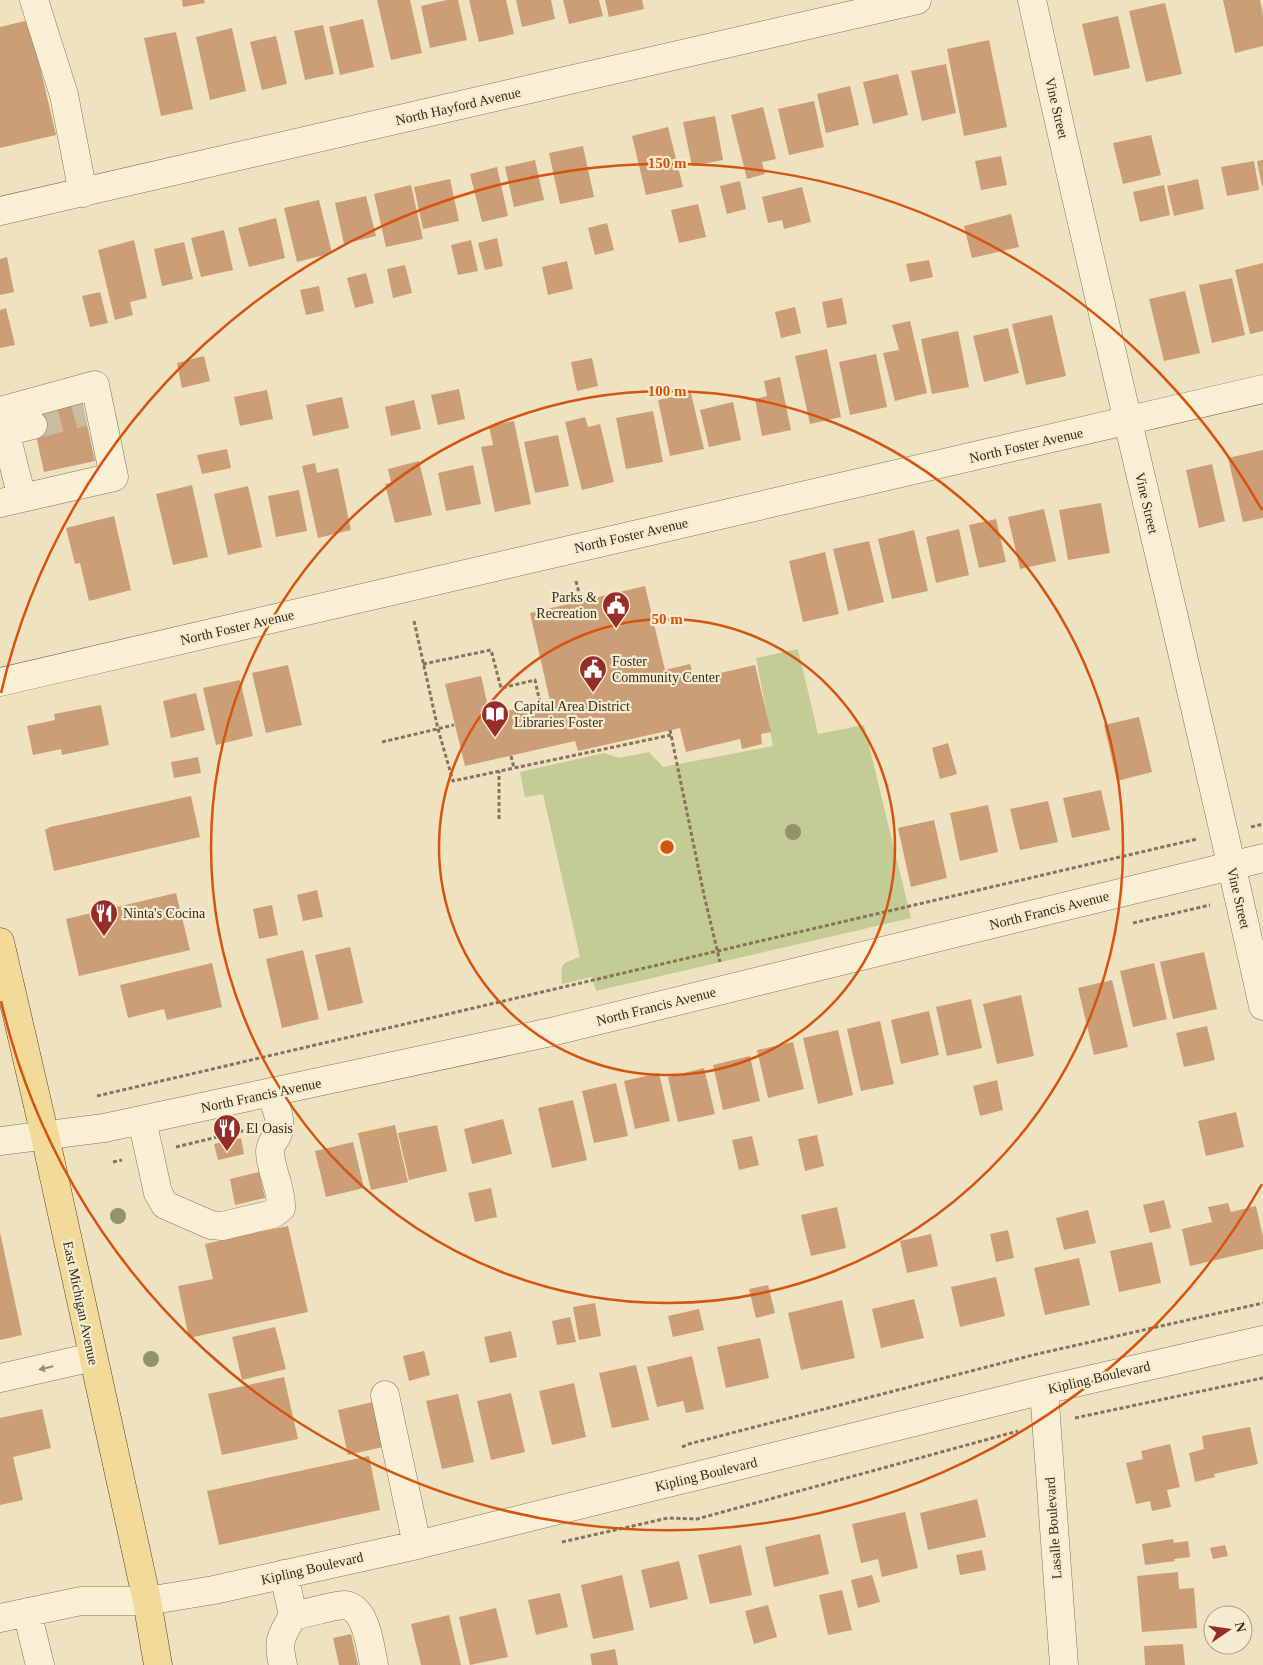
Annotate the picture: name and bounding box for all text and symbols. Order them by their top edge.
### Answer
street label: Vine Street [1042,76,1071,140]
street label: North Hayford Avenue [394,85,522,128]
text: 150 m [648,155,687,171]
text: 100 m [648,383,687,399]
street label: North Foster Avenue [968,425,1085,466]
street label: Vine Street [1132,471,1161,535]
street label: North Foster Avenue [573,515,690,556]
place label: Parks & Recreation [536,590,597,621]
public building icon: Parks & Recreation [601,590,631,629]
street label: North Foster Avenue [179,607,296,648]
text: 50 m [651,611,683,627]
public building icon: Foster Community Center [578,654,608,693]
place label: Foster Community Center [612,654,720,685]
library icon: Capital Area District Libraries Foster [480,699,510,738]
place label: Capital Area District Libraries Foster [514,699,630,730]
centre of rings [658,838,676,856]
street label: Vine Street [1224,866,1253,930]
street label: North Francis Avenue [988,888,1110,933]
restaurant icon: Ninta's Cocina [89,898,119,937]
place label: Ninta's Cocina [123,906,206,921]
street label: North Francis Avenue [595,984,717,1029]
street label: North Francis Avenue [200,1075,323,1116]
restaurant icon: El Oasis [212,1113,242,1152]
place label: El Oasis [246,1121,293,1136]
street label: East Michigan Avenue [60,1240,101,1367]
street label: Kipling Boulevard [1046,1358,1152,1397]
one-way arrow [39,1364,54,1372]
street label: Kipling Boulevard [654,1455,759,1494]
street label: Lasalle Boulevard [1042,1476,1065,1579]
street label: Kipling Boulevard [259,1549,365,1588]
north arrow [1203,1605,1253,1655]
text: N [1232,1621,1249,1634]

